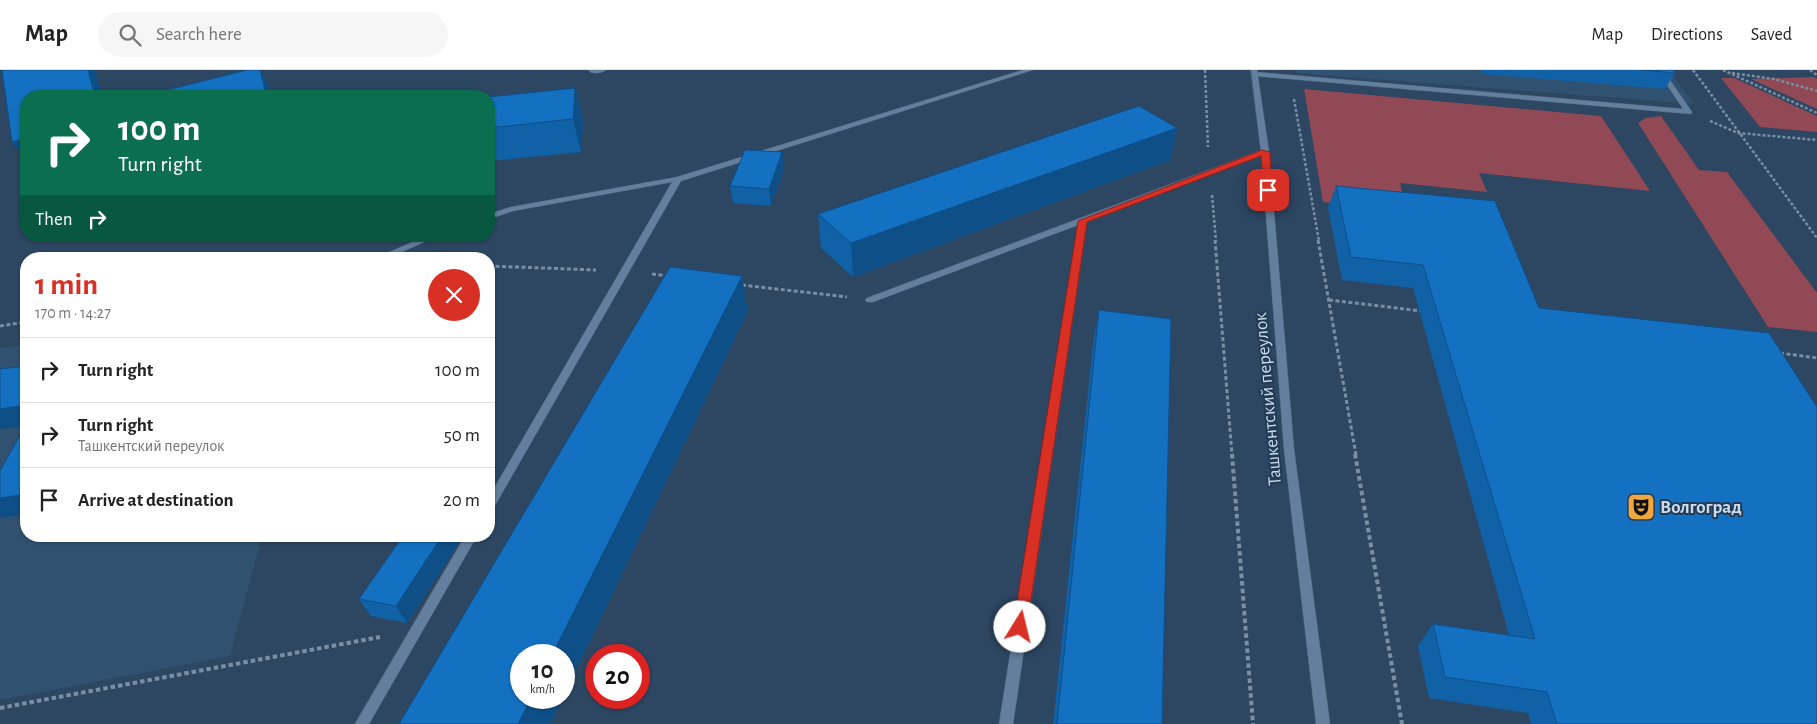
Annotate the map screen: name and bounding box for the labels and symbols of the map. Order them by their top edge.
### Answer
pin [1247,169,1289,211]
street label: Ташкентский переулок [1251,311,1285,486]
theatre icon: Волгоград [1626,492,1656,522]
place label: Волгоград [1660,498,1742,517]
position arrow [993,600,1045,652]
speed limit sign: 20 [585,644,650,709]

